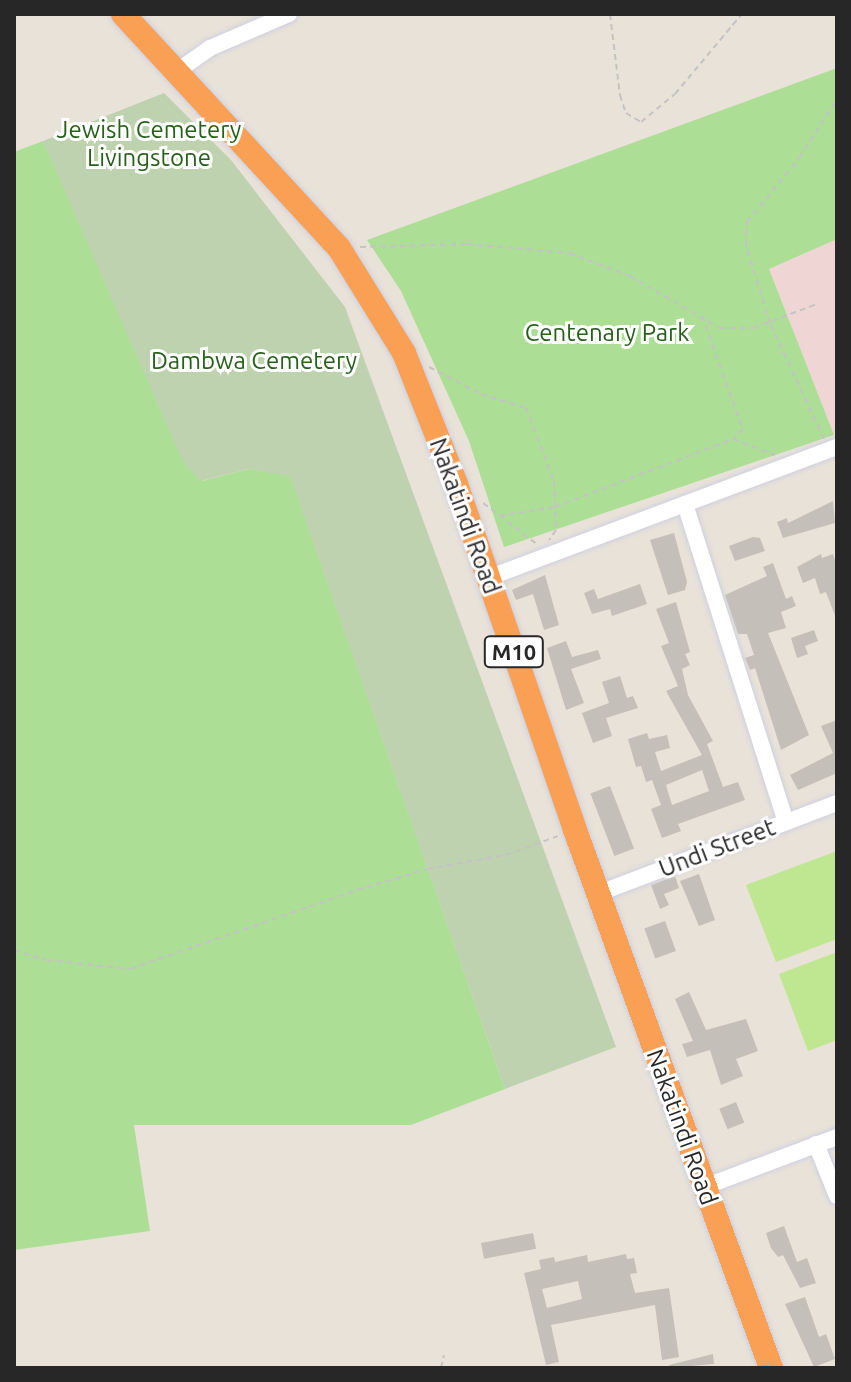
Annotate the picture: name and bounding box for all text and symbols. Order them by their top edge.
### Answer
park label: Jewish Cemetery Livingstone [57,116,241,172]
park label: Centenary Park [525,319,689,347]
park label: Dambwa Cemetery [151,347,357,375]
street label: Nakatindi Road [423,434,507,598]
road number: M10 [482,634,546,670]
street label: Undi Street [655,813,779,883]
street label: Nakatindi Road [640,1045,724,1209]

